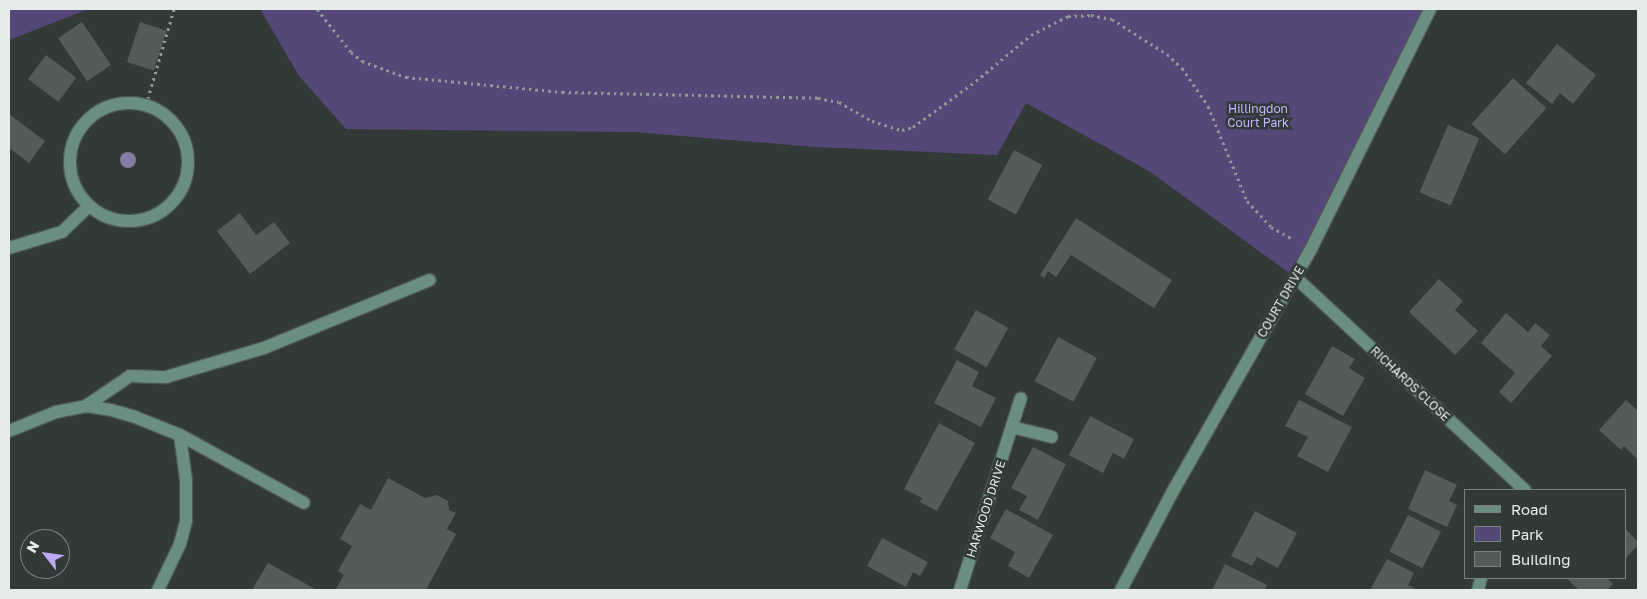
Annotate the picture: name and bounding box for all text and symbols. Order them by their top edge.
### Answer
park label: Hillingdon Court Park [1227,102,1289,130]
street label: COURT DRIVE [1255,264,1307,340]
street label: RICHARDS CLOSE [1367,344,1453,424]
street label: HARWOOD DRIVE [963,458,1009,560]
legend [1464,489,1627,579]
text: Road [1511,500,1548,518]
text: Park [1511,525,1543,543]
north arrow [20,529,70,579]
text: N [22,538,42,556]
text: Building [1511,550,1571,568]

